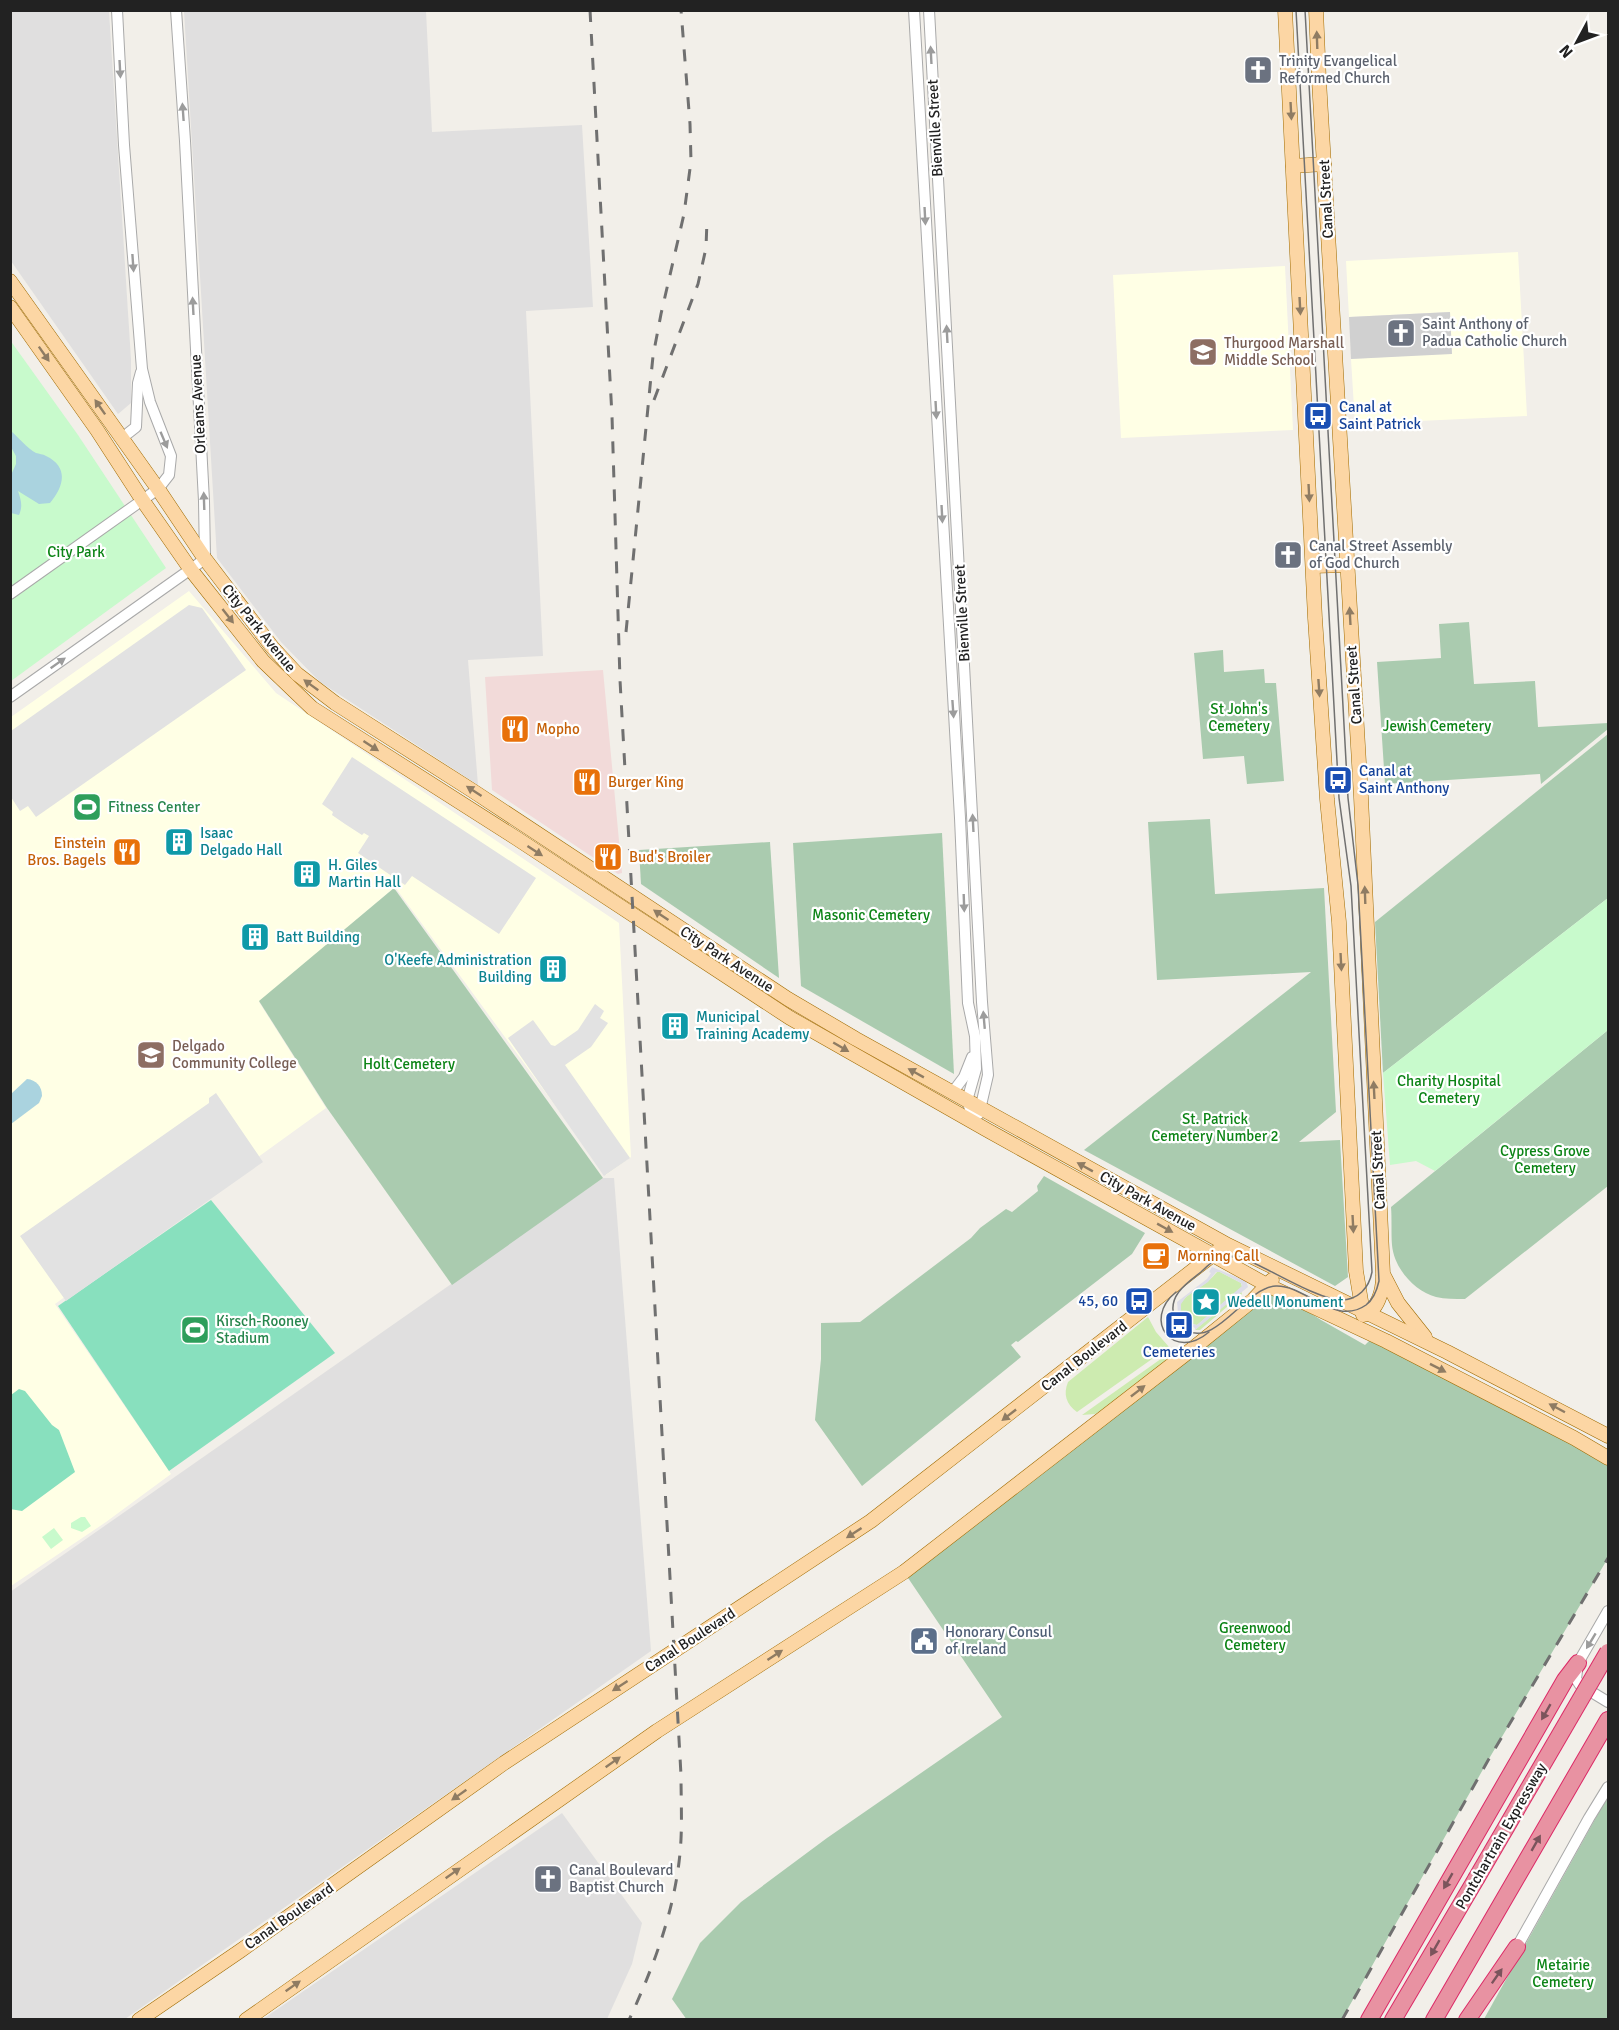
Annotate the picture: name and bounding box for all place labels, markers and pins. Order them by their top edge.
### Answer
place label: Trinity Evangelical Reformed Church [1279,52,1397,87]
church icon: Trinity Evangelical Reformed Church [1242,54,1274,86]
place label: Saint Anthony of Padua Catholic Church [1422,315,1567,350]
church icon: Saint Anthony of Padua Catholic Church [1385,317,1417,349]
place label: Thurgood Marshall Middle School [1224,334,1344,369]
school or university icon: Thurgood Marshall Middle School [1187,336,1219,368]
place label: Canal at Saint Patrick [1339,398,1422,433]
bus stop icon: Canal at Saint Patrick [1302,400,1334,432]
place label: Canal Street Assembly of God Church [1309,537,1452,572]
church icon: Canal Street Assembly of God Church [1272,539,1304,571]
restaurant icon: Mopho [499,713,531,745]
place label: Mopho [536,720,580,738]
place label: Canal at Saint Anthony [1359,762,1449,797]
bus stop icon: Canal at Saint Anthony [1322,764,1354,796]
restaurant icon: Burger King [571,766,603,798]
place label: Burger King [608,773,684,791]
sports icon: Fitness Center [71,791,103,823]
place label: Fitness Center [108,798,200,816]
place label: Isaac Delgado Hall [200,824,282,859]
building icon: Isaac Delgado Hall [163,826,195,858]
place label: Einstein Bros. Bagels [27,834,106,869]
restaurant icon: Einstein Bros. Bagels [111,836,143,868]
restaurant icon: Bud's Broiler [592,841,624,873]
place label: Bud's Broiler [629,848,711,866]
place label: H. Giles Martin Hall [328,856,401,891]
building icon: H. Giles Martin Hall [291,858,323,890]
building icon: Batt Building [239,921,271,953]
place label: Batt Building [276,928,360,946]
place label: O'Keefe Administration Building [384,951,532,986]
building icon: O'Keefe Administration Building [537,953,569,985]
place label: Municipal Training Academy [696,1008,809,1043]
building icon: Municipal Training Academy [659,1010,691,1042]
place label: Delgado Community College [172,1037,297,1072]
school or university icon: Delgado Community College [135,1039,167,1071]
cafe icon: Morning Call [1140,1240,1172,1272]
place label: Morning Call [1177,1247,1259,1265]
bus stop icon: 45, 60 [1123,1285,1155,1317]
place icon: Wedell Monument [1190,1286,1222,1318]
place label: 45, 60 [1078,1292,1118,1310]
place label: Wedell Monument [1227,1293,1343,1311]
bus stop icon: Cemeteries [1163,1309,1195,1341]
place label: Kirsch-Rooney Stadium [216,1312,309,1347]
sports icon: Kirsch-Rooney Stadium [179,1314,211,1346]
place label: Cemeteries [1143,1343,1216,1361]
place label: Honorary Consul of Ireland [945,1623,1052,1658]
public building icon: Honorary Consul of Ireland [908,1625,940,1657]
place label: Canal Boulevard Baptist Church [569,1861,674,1896]
church icon: Canal Boulevard Baptist Church [532,1863,564,1895]

